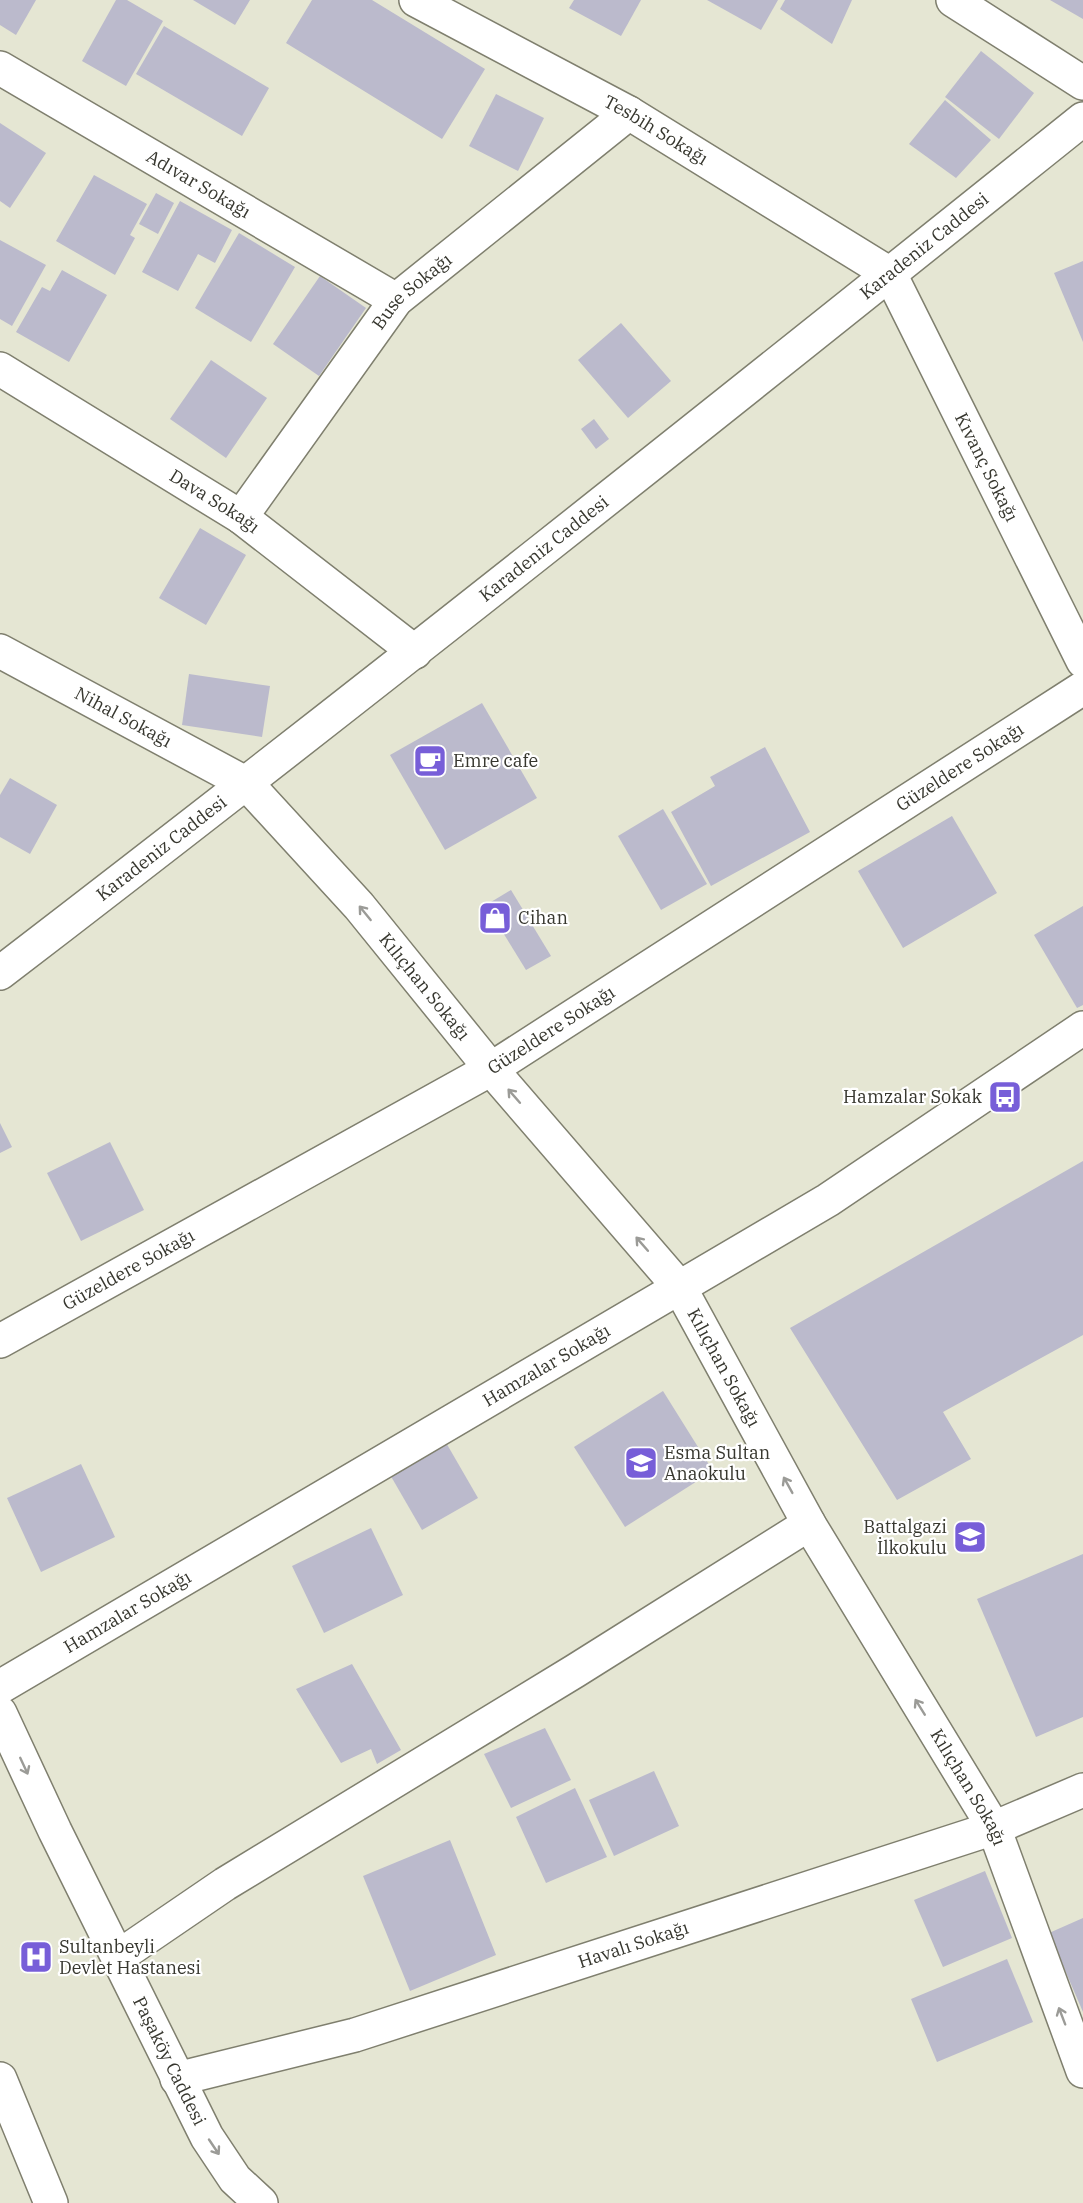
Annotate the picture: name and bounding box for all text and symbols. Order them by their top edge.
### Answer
street label: Tesbih Sokağı [600,90,713,170]
street label: Adıvar Sokağı [142,144,255,223]
street label: Karadeniz Caddesi [855,187,993,304]
street label: Buse Sokağı [367,248,457,334]
street label: Kıvanç Sokağı [950,409,1024,526]
street label: Dava Sokağı [165,464,265,538]
street label: Karadeniz Caddesi [474,490,613,606]
street label: Nihal Sokağı [71,681,176,753]
street label: Güzeldere Sokağı [892,717,1028,816]
cafe icon: Emre cafe [412,743,448,779]
place label: Emre cafe [453,749,538,772]
street label: Karadeniz Caddesi [92,790,231,906]
shop icon: Cihan [477,900,513,936]
one-way arrow [358,905,371,921]
place label: Cihan [518,906,568,929]
street label: Kılıçhan Sokağı [374,928,475,1045]
street label: Güzeldere Sokağı [483,980,619,1079]
bus stop icon: Hamzalar Sokak [987,1079,1023,1115]
place label: Hamzalar Sokak [843,1085,982,1108]
one-way arrow [508,1088,521,1104]
street label: Güzeldere Sokağı [58,1223,199,1315]
one-way arrow [635,1237,649,1252]
street label: Kılıçhan Sokağı [682,1304,766,1431]
street label: Hamzalar Sokağı [478,1319,614,1412]
place label: Esma Sultan Anaokulu [664,1441,770,1485]
school or university icon: Esma Sultan Anaokulu [623,1445,659,1481]
one-way arrow [782,1477,793,1495]
place label: Battalgazi İlkokulu [863,1515,947,1559]
school or university icon: Battalgazi İlkokulu [952,1519,988,1555]
street label: Hamzalar Sokağı [59,1565,196,1658]
one-way arrow [913,1699,925,1716]
street label: Kılıçhan Sokağı [925,1724,1012,1849]
one-way arrow [19,1756,30,1774]
street label: Havalı Sokağı [575,1916,692,1973]
place label: Sultanbeyli Devlet Hastanesi [59,1935,201,1979]
hospital icon: Sultanbeyli Devlet Hastanesi [18,1939,54,1975]
street label: Paşaköy Caddesi [128,1993,211,2129]
one-way arrow [1056,2007,1067,2026]
one-way arrow [208,2139,220,2155]

